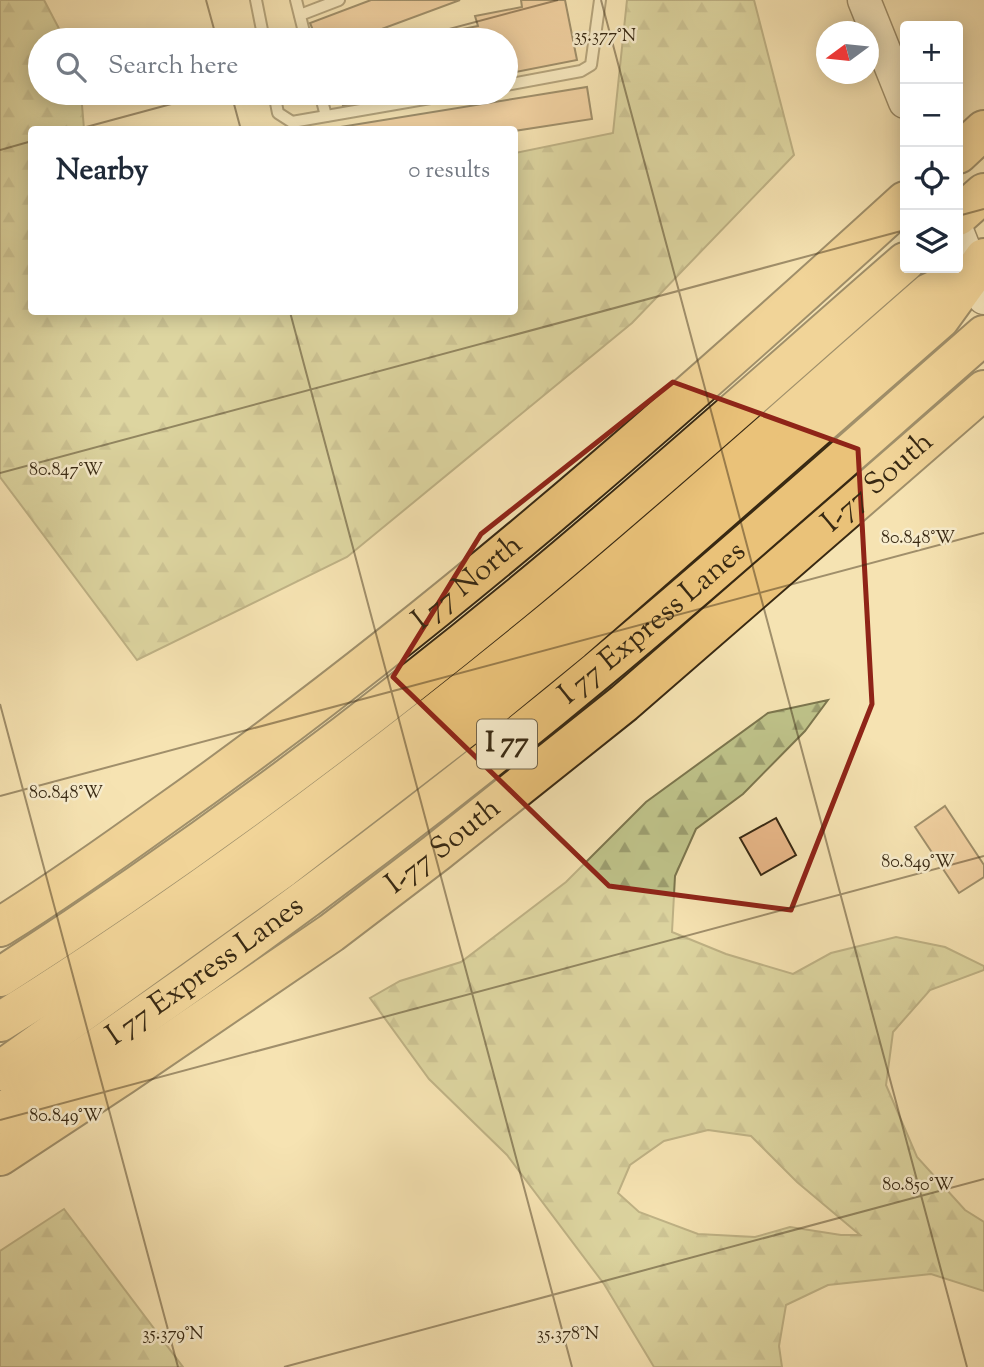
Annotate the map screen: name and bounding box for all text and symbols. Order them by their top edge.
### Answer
north arrow [816,21,879,84]
map controls [900,21,963,273]
button: + [900,21,963,84]
text: 35.377°N [574,24,636,50]
search box [28,28,518,105]
icon: search [52,48,90,86]
text: Search here [108,48,238,85]
button: − [900,84,963,147]
button: locate [900,147,963,210]
text: Nearby [56,150,148,193]
text: 0 results [408,155,490,188]
button: layers [900,210,963,273]
street label: I-77 South [812,421,944,543]
text: 80.847°W [29,458,103,484]
street label: I 77 North [403,524,533,641]
text: 80.848°W [881,526,955,552]
street label: I 77 Express Lanes [550,531,756,715]
road number: I 77 [477,720,537,768]
text: 80.848°W [29,781,103,807]
street label: I-77 South [377,787,511,905]
text: 80.849°W [881,850,955,876]
street label: I 77 Express Lanes [98,886,313,1057]
text: 80.849°W [29,1104,103,1130]
text: 80.850°W [882,1173,954,1199]
text: 35.379°N [142,1322,204,1348]
text: 35.378°N [537,1322,599,1348]

